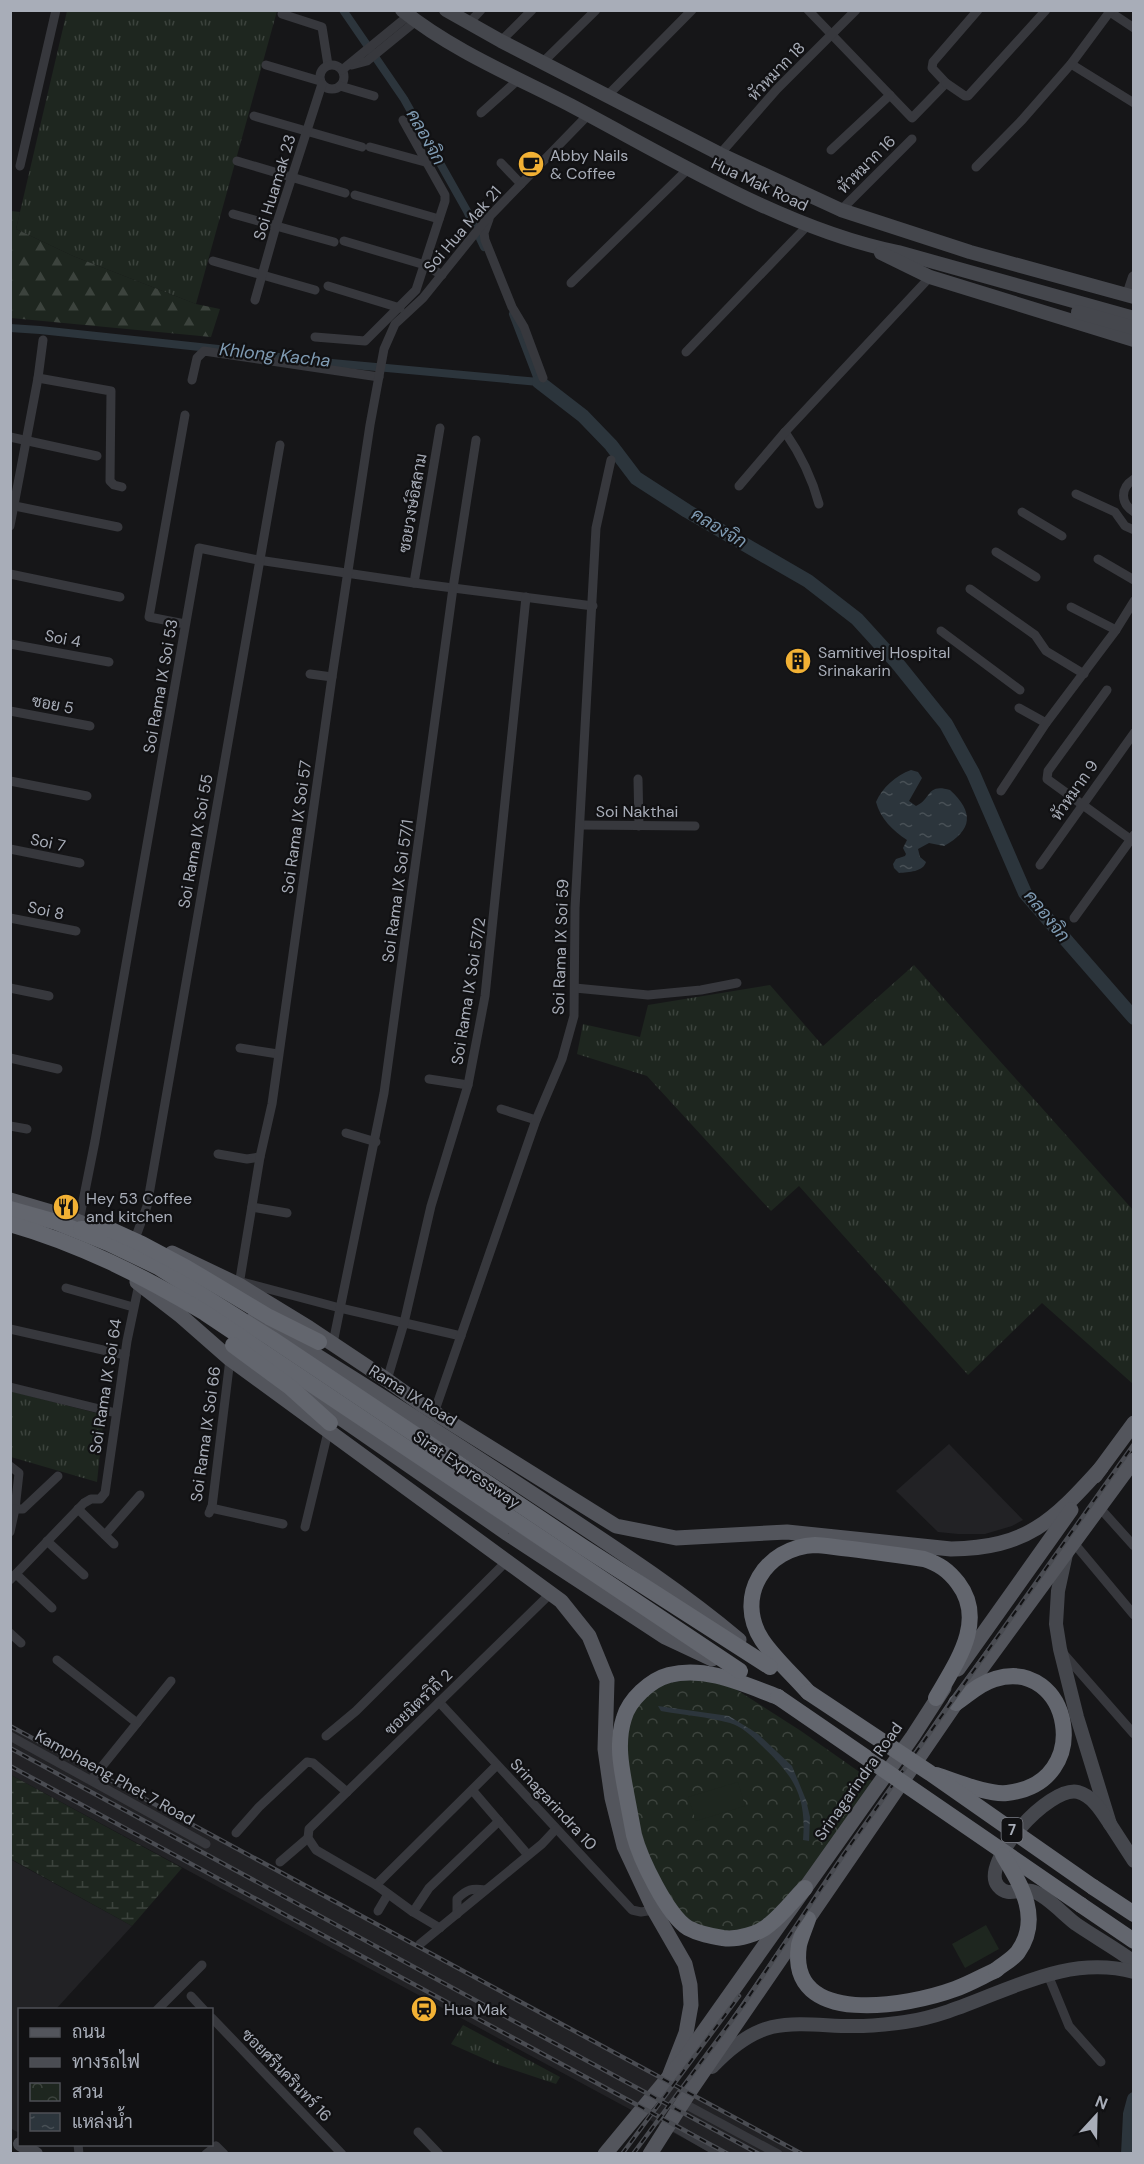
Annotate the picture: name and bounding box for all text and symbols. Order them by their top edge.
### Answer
street label: หัวหมาก 18 [743,37,810,105]
water label: คลองจิก [401,105,451,169]
street label: หัวหมาก 16 [833,131,900,198]
street label: Soi Huamak 23 [248,132,301,243]
place label: Abby Nails & Coffee [550,145,628,184]
cafe icon: Abby Nails & Coffee [516,149,546,179]
street label: Hua Mak Road [708,153,812,216]
street label: Soi Hua Mak 21 [419,181,506,277]
water label: Khlong Kacha [218,337,332,373]
street label: ซอยวงษ์อิสลาม [391,452,432,554]
water label: คลองจิก [687,502,751,554]
street label: Soi Rama IX Soi 53 [138,617,183,755]
street label: Soi 4 [43,625,83,652]
place label: Samitivej Hospital Srinakarin [818,642,950,681]
building icon: Samitivej Hospital Srinakarin [783,646,813,676]
street label: ซอย 5 [30,690,76,719]
street label: หัวหมาก 9 [1046,756,1103,825]
street label: Soi Rama IX Soi 57 [277,759,316,895]
street label: Soi Rama IX Soi 55 [173,772,218,910]
street label: Soi Nakthai [596,801,678,822]
street label: Soi Rama IX Soi 57/1 [377,818,418,964]
street label: Soi 7 [28,829,67,856]
street label: Soi Rama IX Soi 59 [548,879,573,1015]
water label: คลองจิก [1019,885,1075,947]
street label: Soi 8 [26,896,66,925]
street label: Soi Rama IX Soi 57/2 [446,916,490,1066]
place label: Hey 53 Coffee and kitchen [86,1188,192,1227]
restaurant icon: Hey 53 Coffee and kitchen [51,1192,81,1222]
street label: Soi Rama IX Soi 64 [84,1317,127,1455]
street label: Rama IX Road [365,1360,461,1431]
street label: Soi Rama IX Soi 66 [186,1365,225,1503]
street label: Sirat Expressway [409,1426,524,1513]
street label: ซอยมิตรวิถี 2 [379,1664,457,1740]
street label: Srinagarindra Road [810,1718,907,1845]
street label: Kamphaeng Phet 7 Road [31,1725,198,1830]
street label: Srinagarindra 10 [506,1754,602,1855]
road number: 7 [1002,1818,1022,1842]
station icon: Hua Mak [409,1994,439,2024]
place label: Hua Mak [444,1999,507,2020]
legend [18,2008,213,2146]
text: ถนน [72,2020,105,2044]
street label: ซอยศรีนครินทร์ 16 [237,2023,338,2126]
text: ทางรถไฟ [72,2049,140,2074]
text: สวน [72,2080,103,2104]
north arrow [1066,2086,1126,2146]
text: N [1092,2091,1111,2114]
text: แหล่งน้ำ [72,2106,133,2134]

